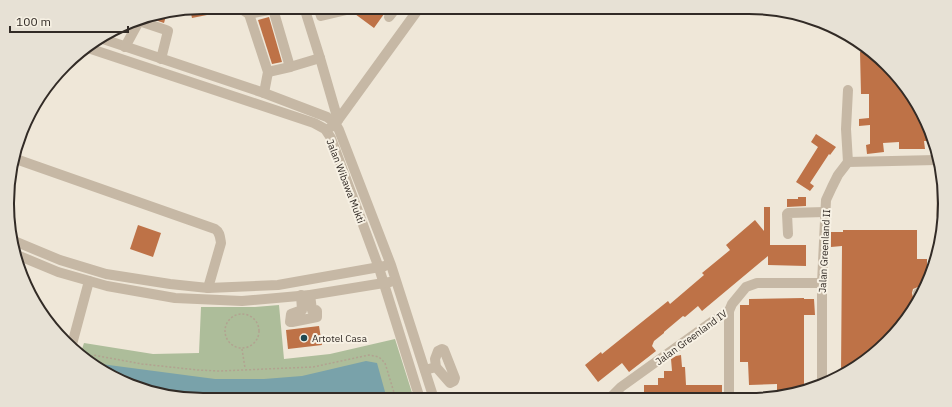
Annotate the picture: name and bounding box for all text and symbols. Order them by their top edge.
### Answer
scale bar [10,8,128,34]
text: 100 m [16,14,51,29]
street label: Jalan Wibawa Mukti [323,137,368,225]
street label: Jalan Greenland II [816,209,833,293]
street label: Jalan Greenland IV [653,307,730,368]
place label: Artotel Casa [312,332,368,345]
marker: Artotel Casa [299,333,309,343]

